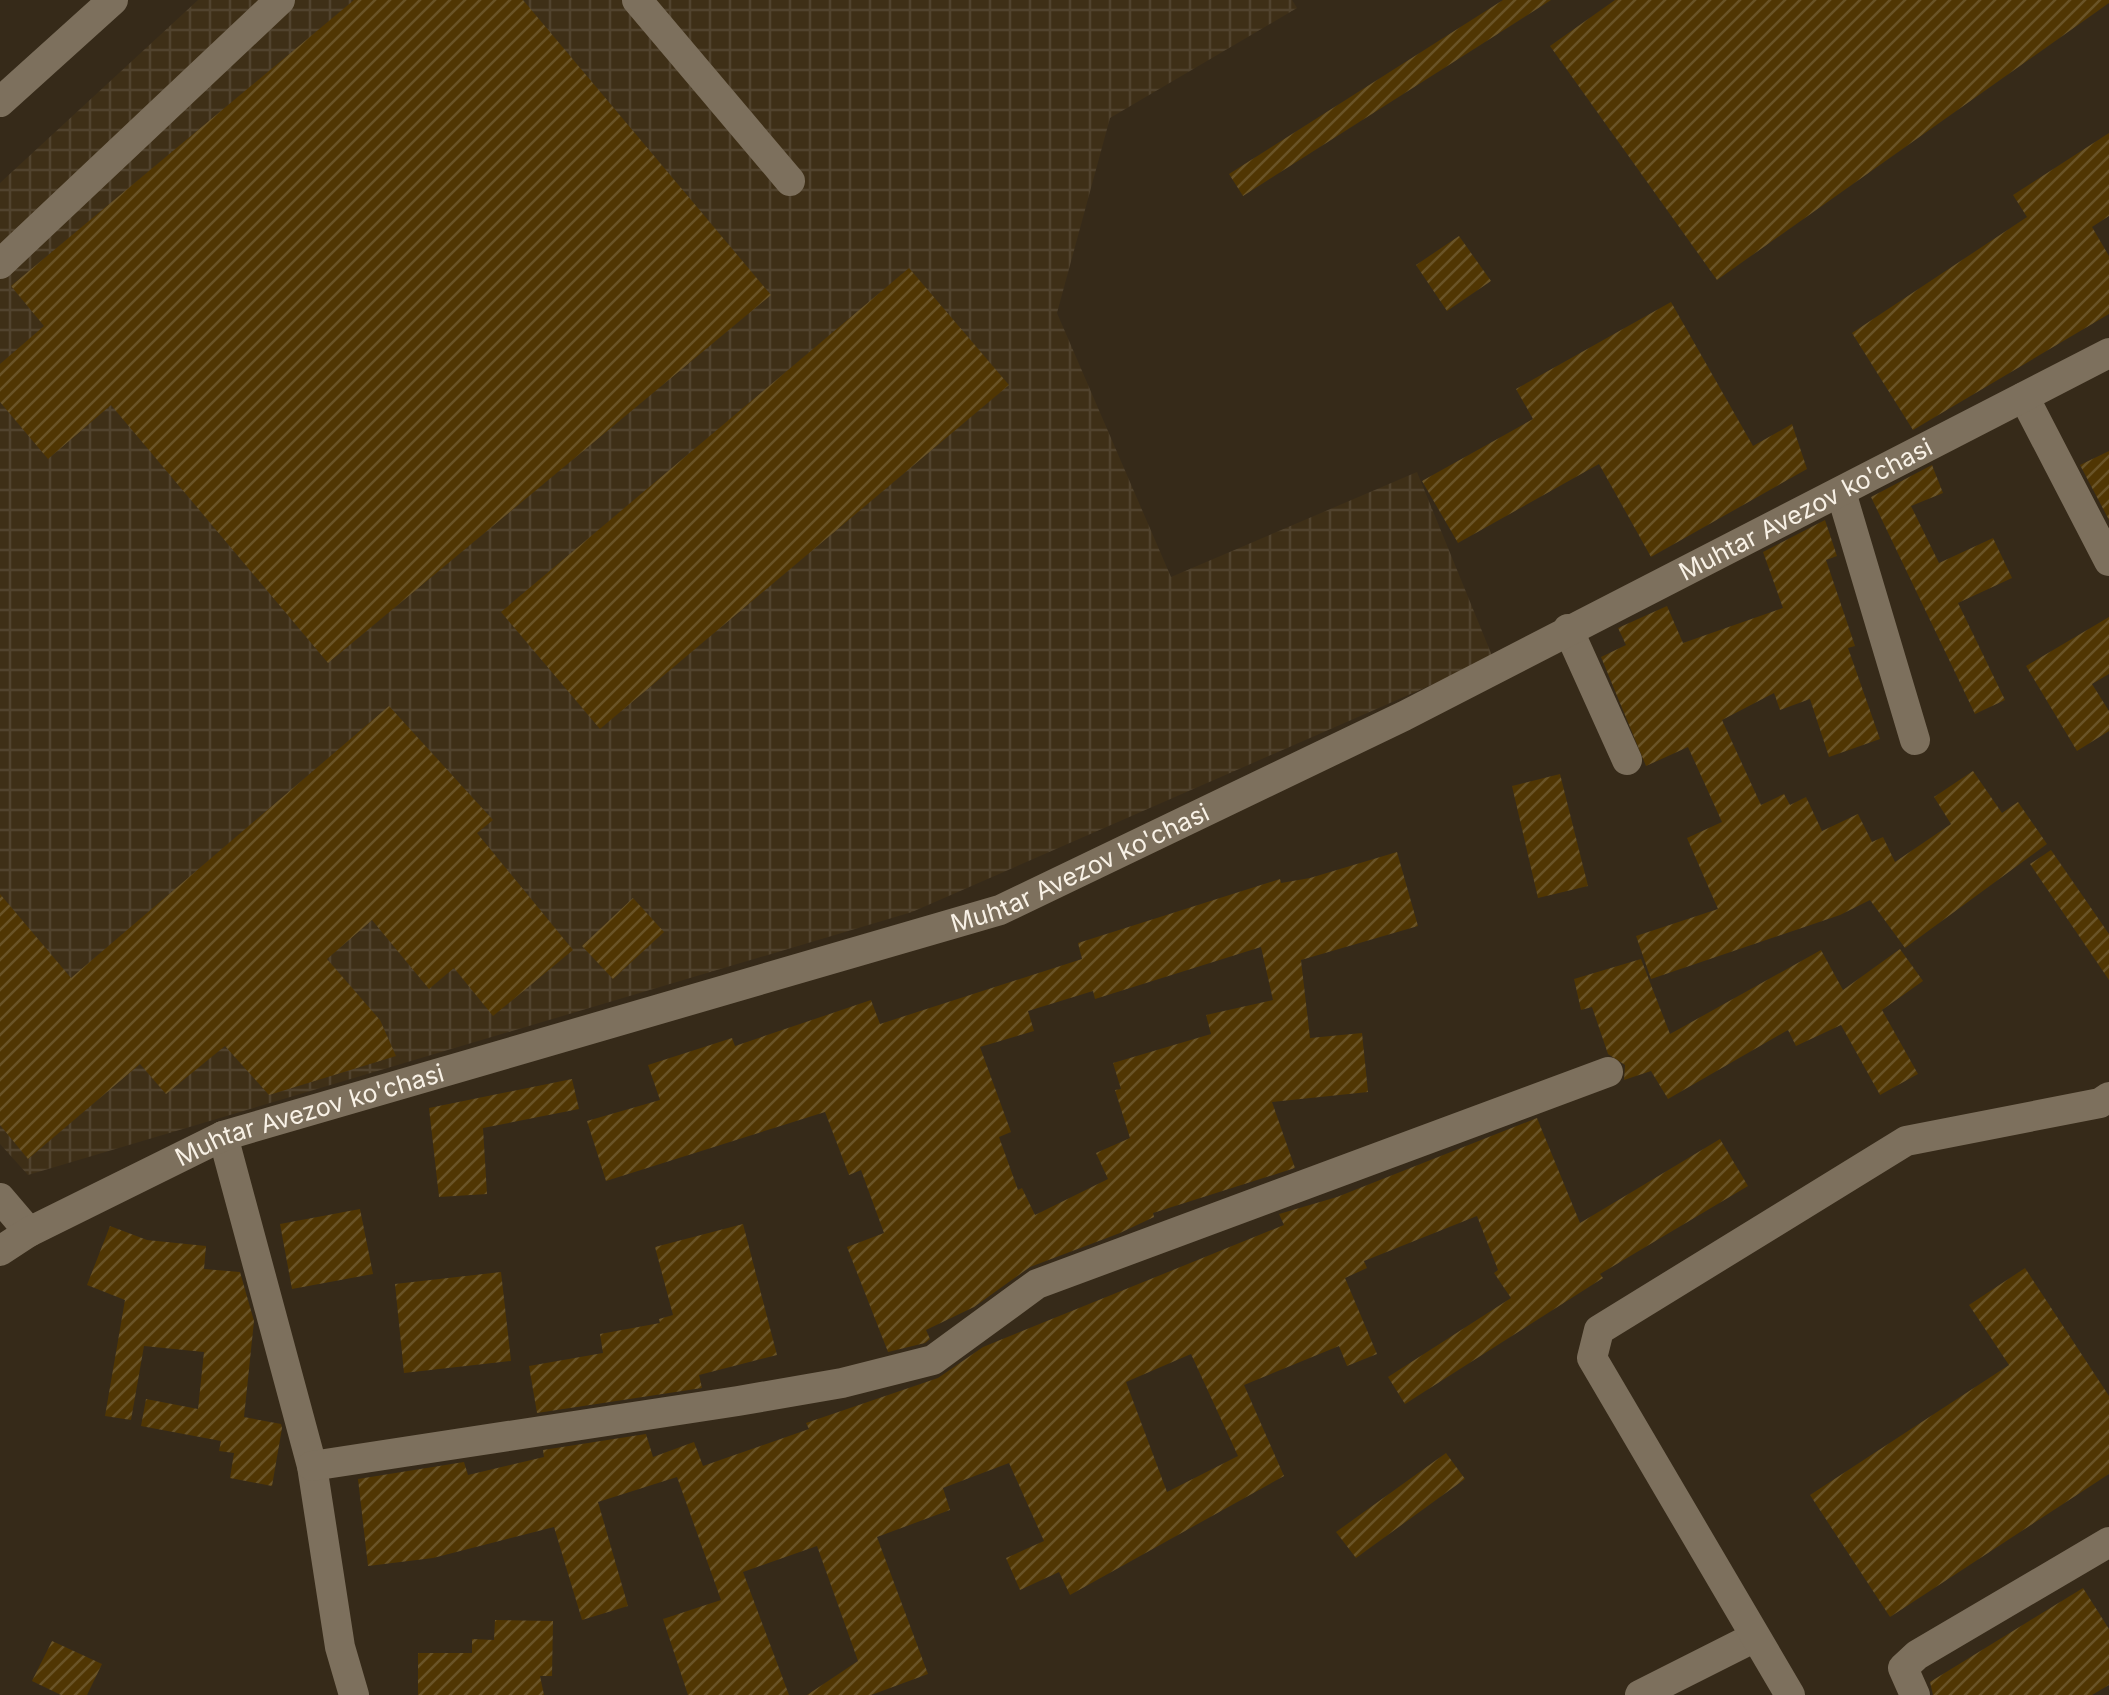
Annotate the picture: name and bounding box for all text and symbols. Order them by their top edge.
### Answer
street label: Muhtar Avezov ko'chasi [1674,432,1937,587]
street label: Muhtar Avezov ko'chasi [947,797,1214,939]
street label: Muhtar Avezov ko'chasi [170,1058,447,1172]

